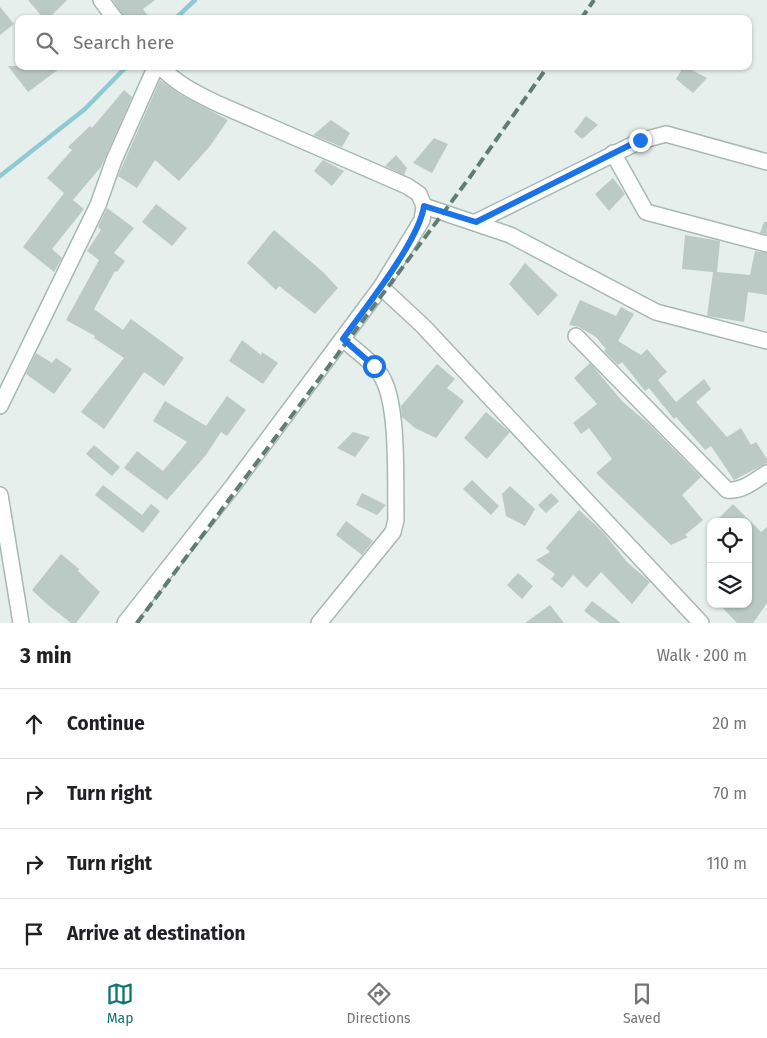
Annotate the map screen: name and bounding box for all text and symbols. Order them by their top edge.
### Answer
search box [15,15,752,70]
icon: search [33,29,61,57]
text: Search here [73,31,174,54]
route end [629,129,652,152]
route start [363,355,386,378]
map controls [707,518,752,608]
button: locate [707,518,752,563]
button: layers [707,563,752,608]
text: 3 min [20,643,72,669]
text: Walk · 200 m [657,646,747,665]
icon: ahead [20,710,48,738]
text: Continue [67,712,145,735]
text: 20 m [712,714,747,733]
icon: right [20,780,48,808]
text: Turn right [67,782,152,805]
text: 70 m [713,784,747,803]
icon: right [20,850,48,878]
text: Turn right [67,852,152,875]
text: 110 m [706,854,747,873]
icon: arrive [20,920,48,948]
text: Arrive at destination [67,922,246,945]
tab: Map [106,980,134,1027]
tab: Directions [346,980,411,1027]
tab: Saved [623,980,661,1027]

